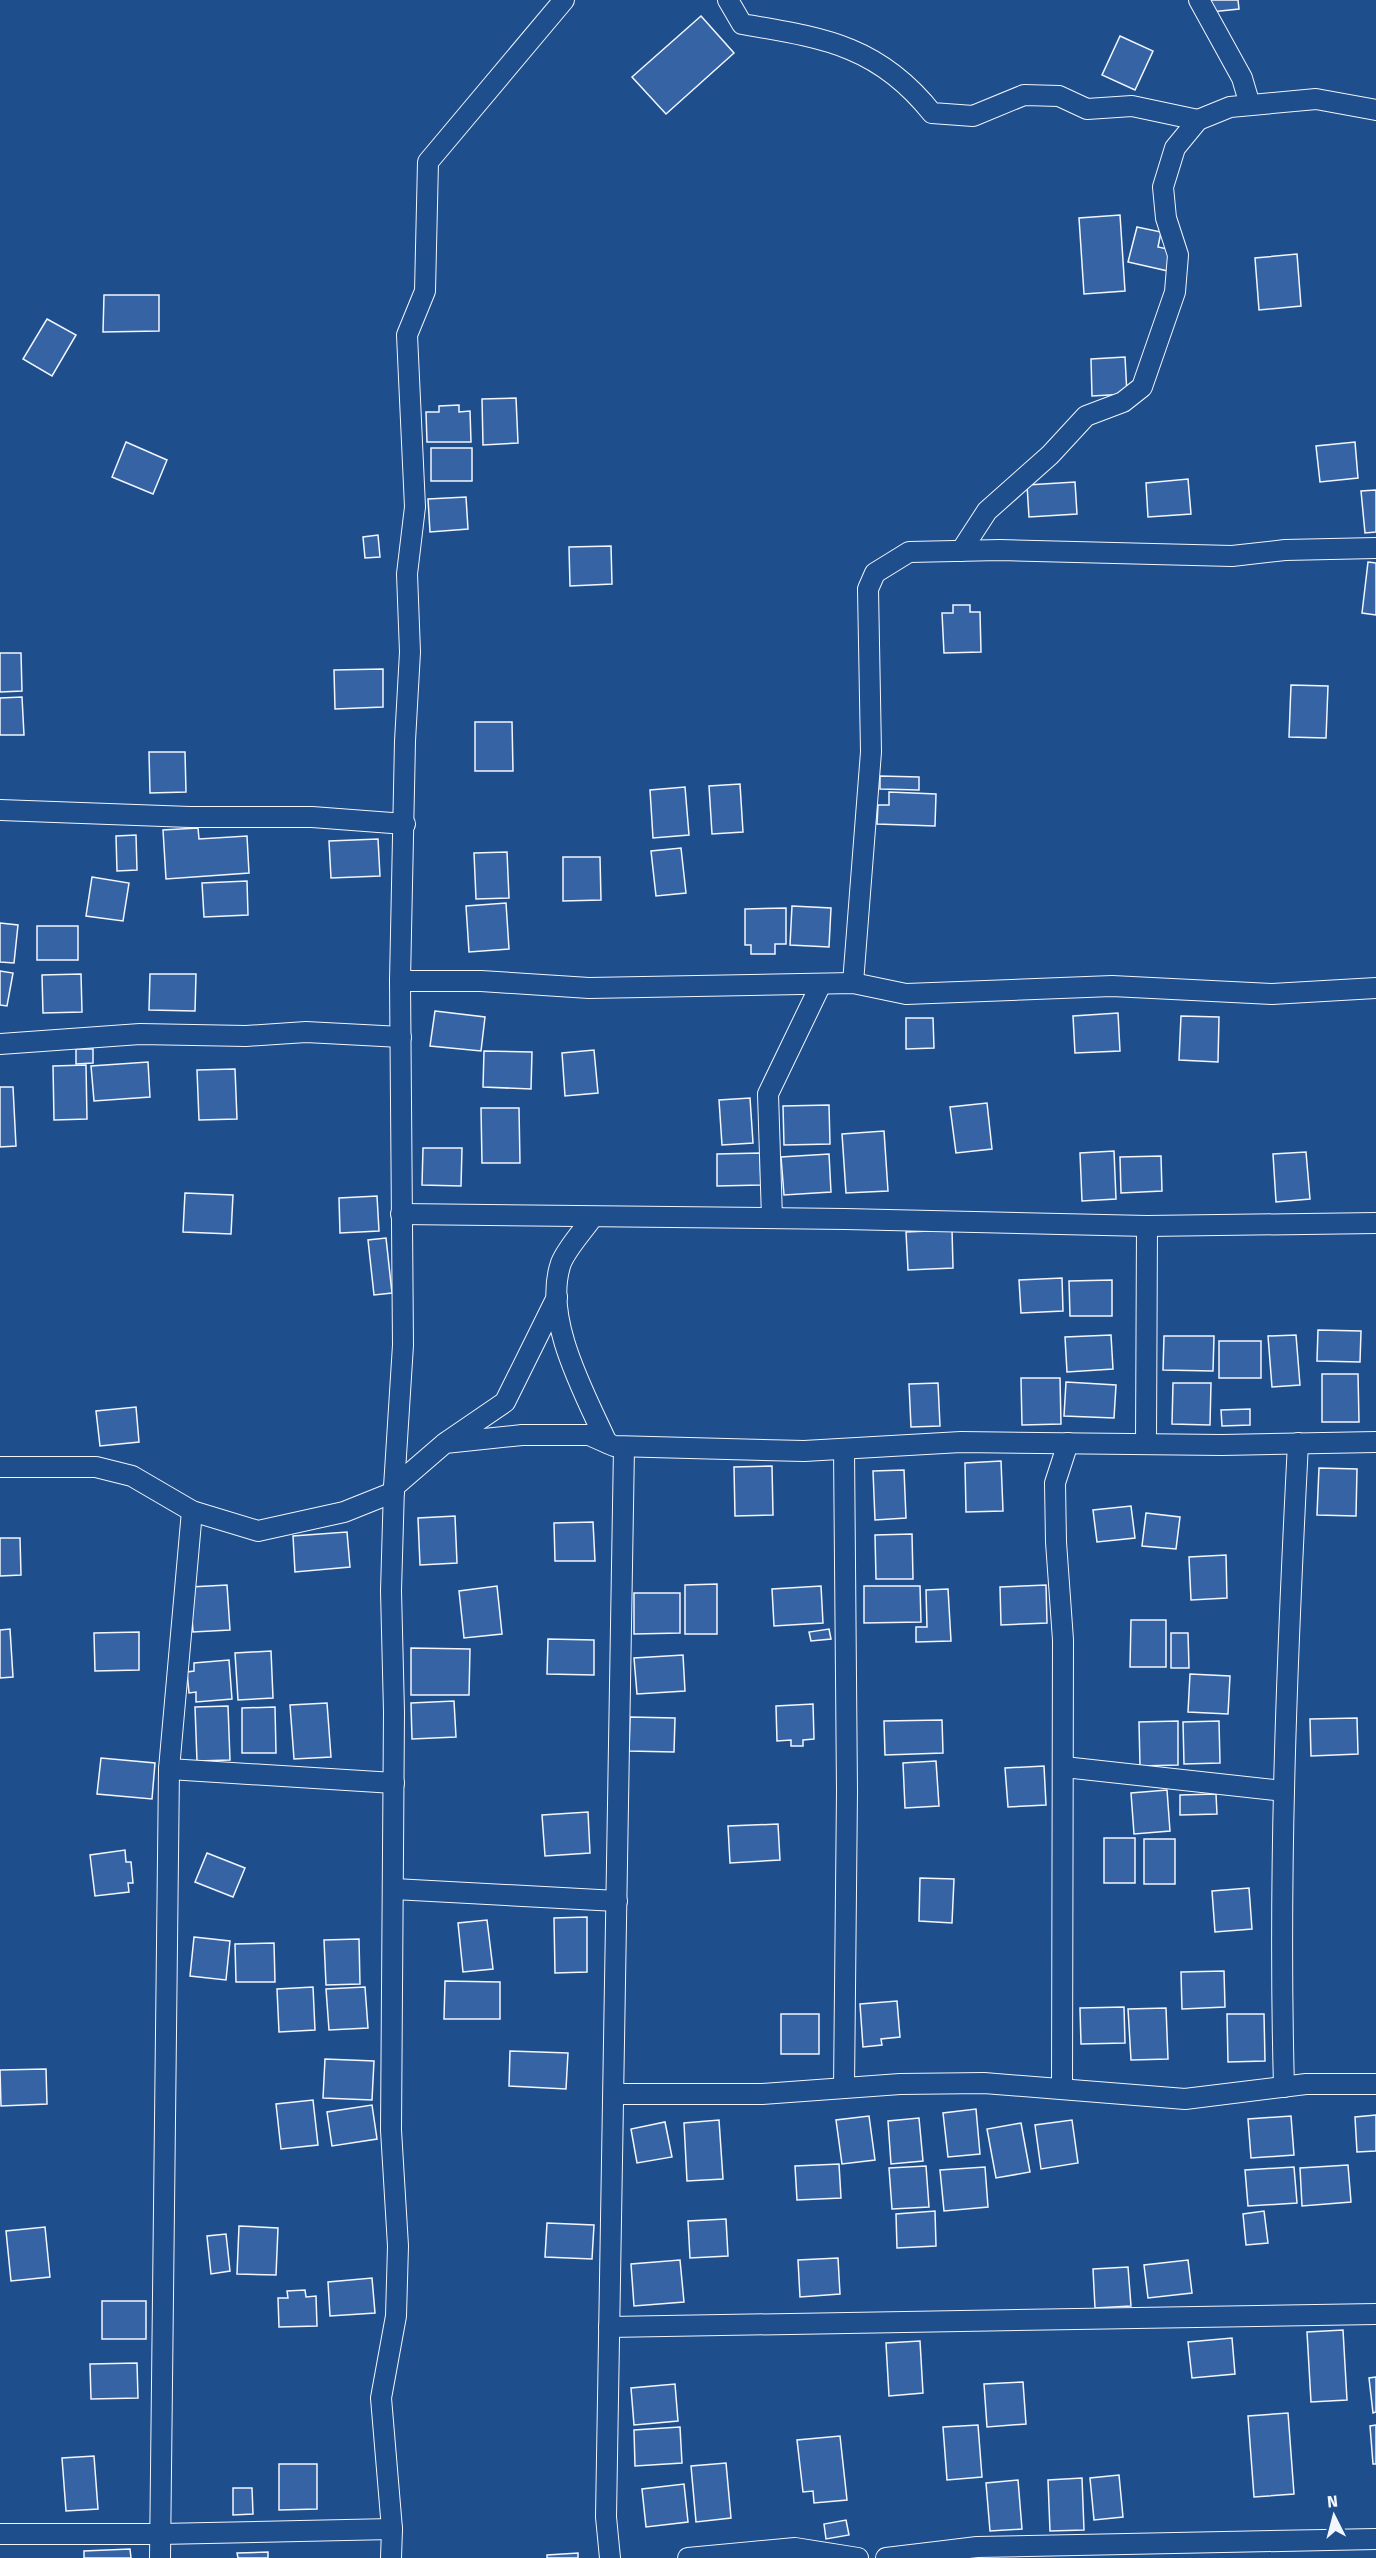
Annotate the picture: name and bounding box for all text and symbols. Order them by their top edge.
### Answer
north arrow [1304,2486,1364,2546]
text: N [1326,2492,1339,2512]

